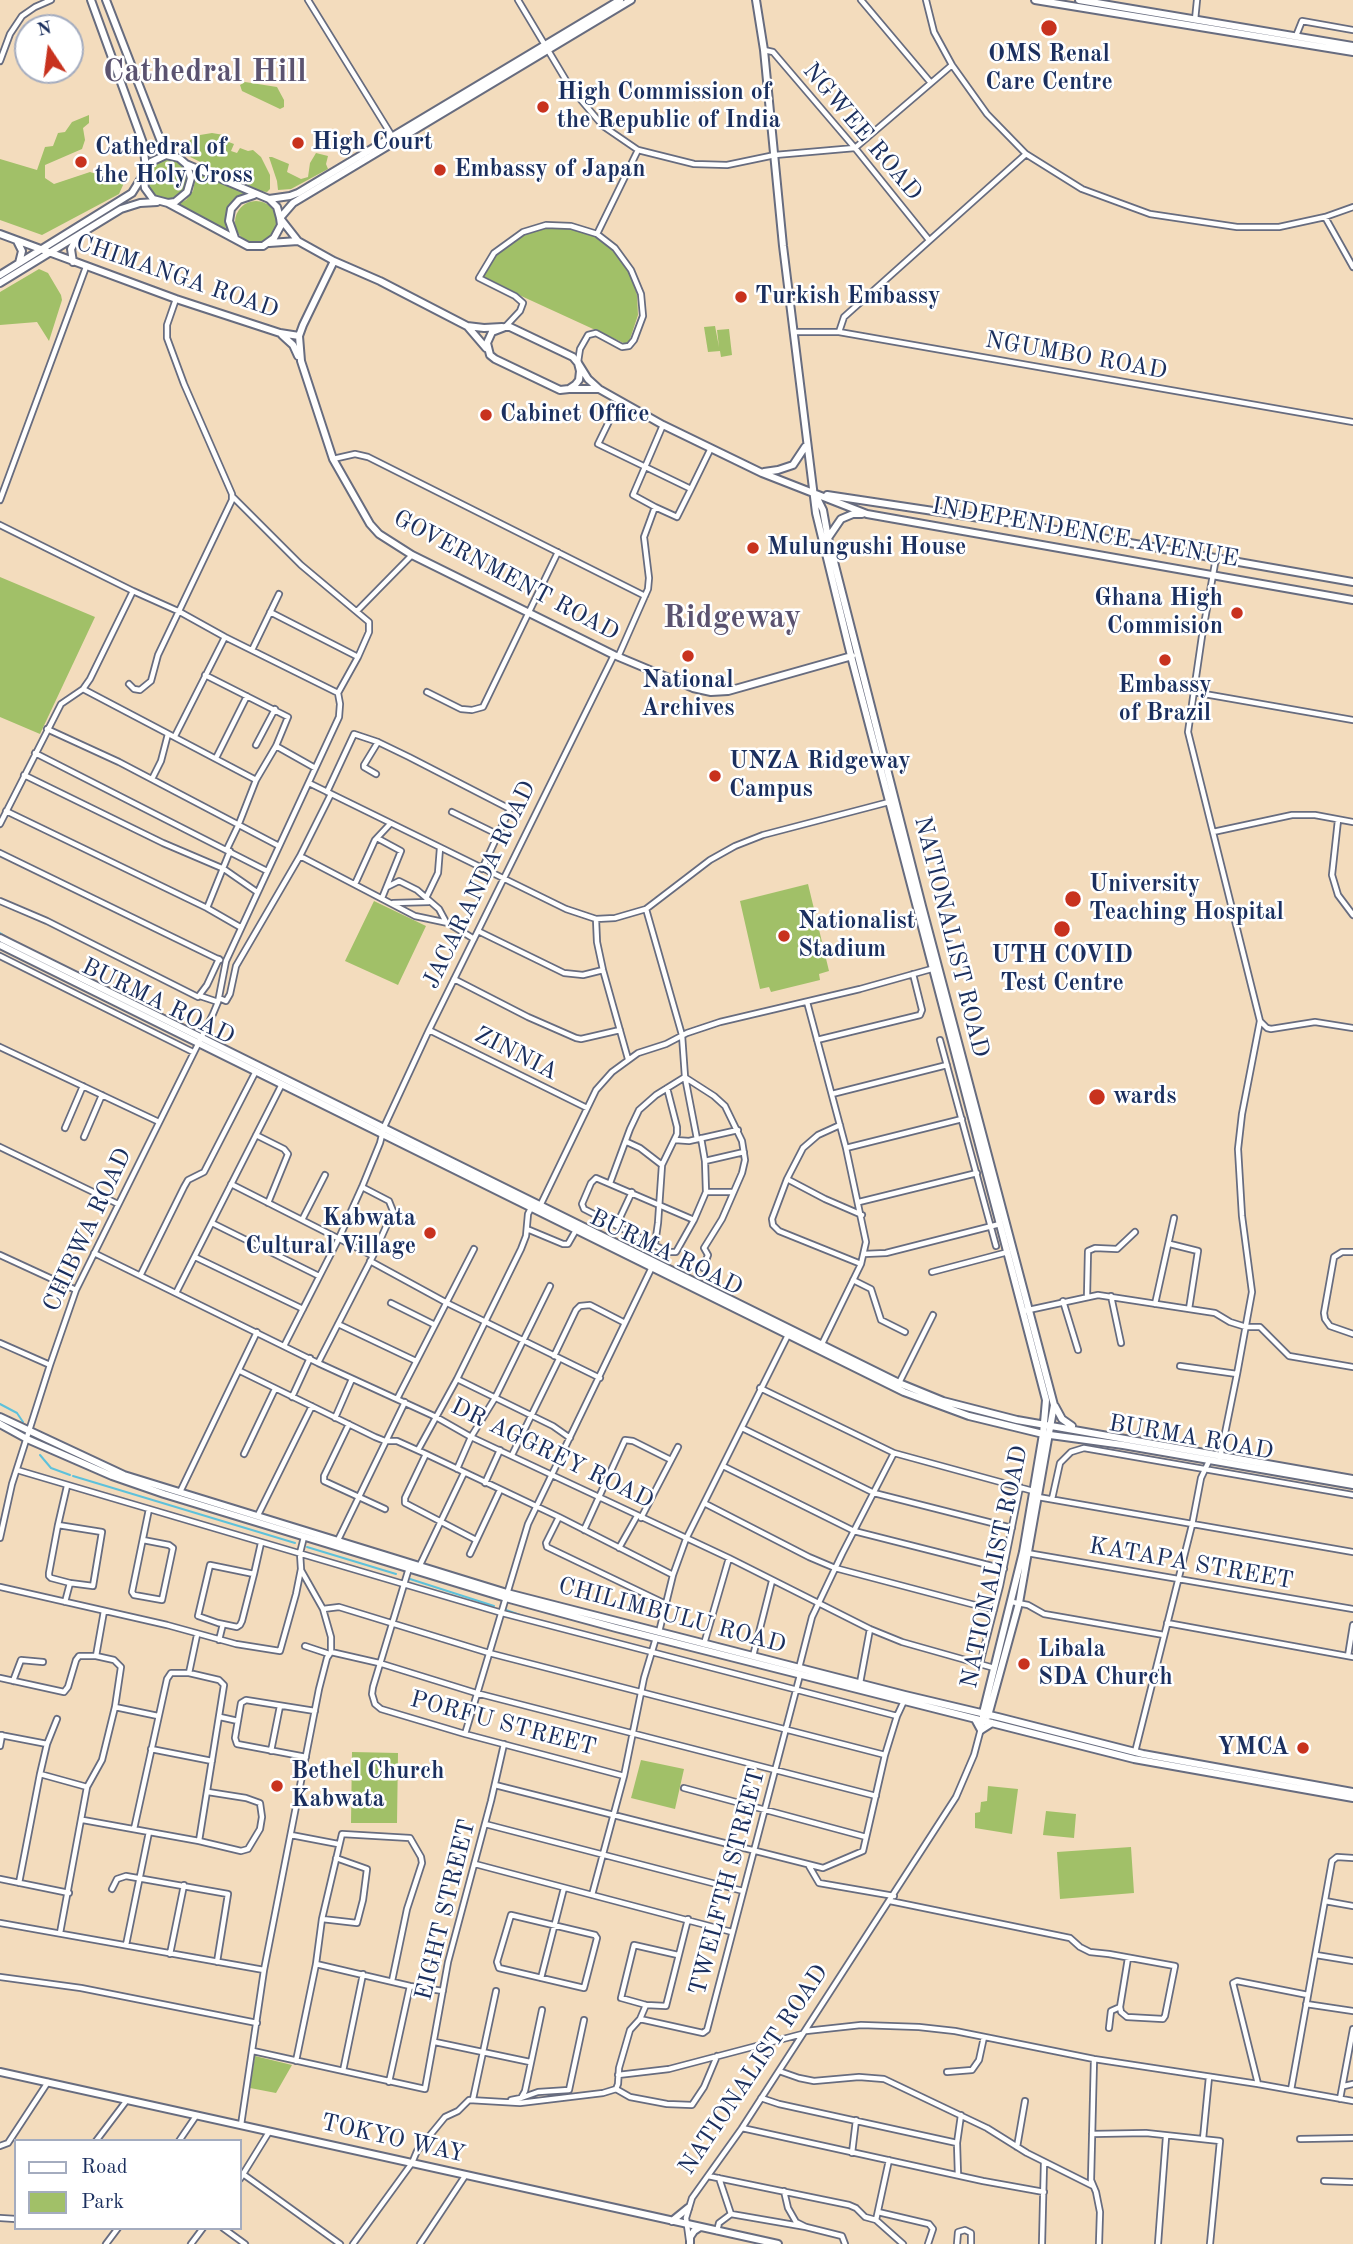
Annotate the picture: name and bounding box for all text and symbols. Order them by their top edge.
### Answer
north arrow [14,14,84,84]
marker: OMS Renal Care Centre [1039,18,1059,38]
text: N [35,19,54,41]
place label: OMS Renal Care Centre [985,41,1113,97]
district label: Cathedral Hill [103,54,307,92]
street label: NGWEE ROAD [796,57,928,207]
place label: High Commission of the Republic of India [557,79,781,135]
marker: High Commission of the Republic of India [535,99,551,115]
place label: High Court [312,129,433,157]
place label: Cathedral of the Holy Cross [95,134,253,190]
marker: High Court [290,135,306,151]
marker: Cathedral of the Holy Cross [73,154,89,170]
place label: Embassy of Japan [454,156,646,184]
marker: Embassy of Japan [432,162,448,178]
street label: CHIMANGA ROAD [72,229,282,325]
place label: Turkish Embassy [755,283,941,311]
marker: Turkish Embassy [733,289,749,305]
street label: NGUMBO ROAD [983,326,1169,386]
place label: Cabinet Office [500,401,649,429]
marker: Cabinet Office [478,407,494,423]
street label: INDEPENDENCE AVENUE [929,492,1241,574]
street label: GOVERNMENT ROAD [388,504,624,648]
place label: Mulungushi House [767,534,966,562]
marker: Mulungushi House [745,540,761,556]
place label: Ghana High Commision [1094,585,1223,641]
district label: Ridgeway [663,600,801,638]
marker: Ghana High Commision [1229,605,1245,621]
marker: National Archives [680,648,696,664]
marker: Embassy of Brazil [1157,652,1173,668]
place label: National Archives [641,667,735,723]
place label: Embassy of Brazil [1118,672,1212,728]
place label: UNZA Ridgeway Campus [729,748,911,804]
marker: UNZA Ridgeway Campus [707,768,723,784]
street label: JACARANDA ROAD [417,776,543,994]
street label: NATIONALIST ROAD [907,814,995,1060]
place label: University Teaching Hospital [1089,871,1284,927]
marker: University Teaching Hospital [1063,889,1083,909]
place label: Nationalist Stadium [798,908,916,964]
marker: UTH COVID Test Centre [1052,919,1072,939]
marker: Nationalist Stadium [776,928,792,944]
place label: UTH COVID Test Centre [991,942,1133,998]
street label: BURMA ROAD [77,953,239,1051]
street label: ZINNIA [469,1021,563,1087]
place label: wards [1113,1083,1176,1111]
marker: wards [1087,1087,1107,1107]
street label: CHIBWA ROAD [38,1144,138,1316]
street label: BURMA ROAD [585,1204,747,1302]
place label: Kabwata Cultural Village [245,1205,416,1261]
marker: Kabwata Cultural Village [422,1225,438,1241]
street label: DR AGGREY ROAD [446,1392,658,1516]
street label: BURMA ROAD [1106,1409,1276,1467]
street label: NATIONALIST ROAD [955,1443,1035,1691]
street label: KATAPA STREET [1087,1532,1295,1596]
street label: CHILIMBULU ROAD [555,1572,789,1660]
place label: Libala SDA Church [1038,1636,1173,1692]
marker: Libala SDA Church [1016,1656,1032,1672]
street label: PORFU STREET [407,1685,599,1763]
place label: YMCA [1217,1734,1289,1762]
marker: YMCA [1295,1740,1311,1756]
place label: Bethel Church Kabwata [291,1758,445,1814]
street label: TWELFTH STREET [684,1765,772,1999]
marker: Bethel Church Kabwata [269,1778,285,1794]
street label: EIGHT STREET [410,1817,482,2003]
street label: NATIONALIST ROAD [673,1959,835,2181]
street label: TOKYO WAY [318,2108,468,2170]
legend [14,2139,242,2230]
text: Road [81,2157,128,2178]
text: Park [81,2192,124,2213]

